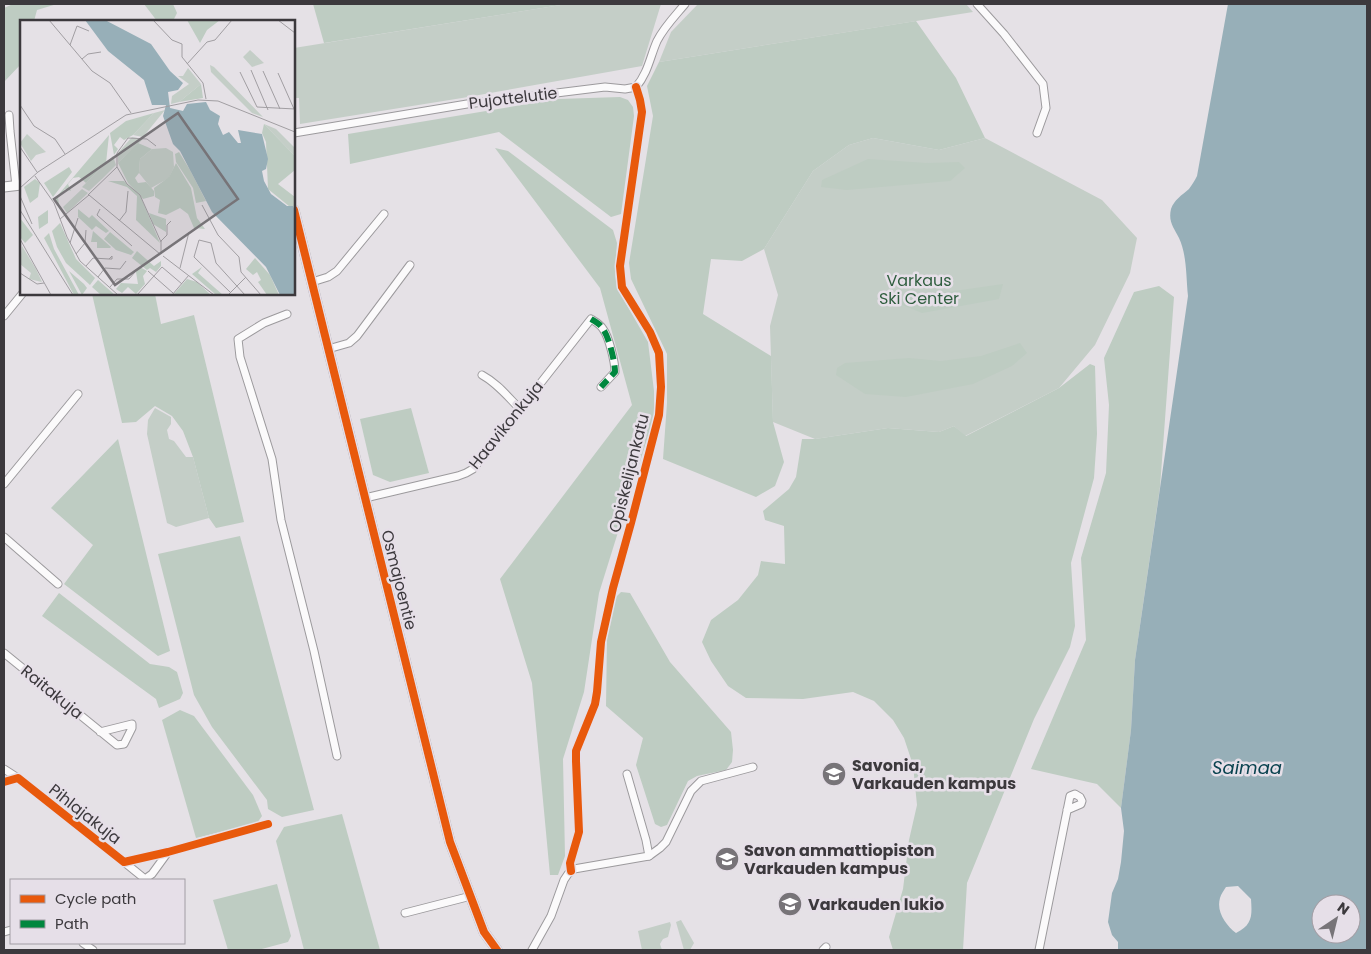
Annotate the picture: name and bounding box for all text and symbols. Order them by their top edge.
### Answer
inset map [20,20,295,295]
street label: Pujottelutie [467,81,559,115]
park label: Varkaus Ski Center [879,269,959,310]
street label: Haavikonkuja [463,376,549,474]
street label: Opiskelijankatu [603,411,655,535]
street label: Osmajoentie [375,528,423,632]
street label: Raitakuja [16,660,88,724]
place label: Savonia, Varkauden kampus [852,754,1016,795]
water label: Saimaa [1212,755,1282,780]
school or university icon: Savonia, Varkauden kampus [821,761,847,787]
street label: Pihlajakuja [44,778,126,850]
place label: Savon ammattiopiston Varkauden kampus [744,839,935,880]
school or university icon: Savon ammattiopiston Varkauden kampus [714,846,740,872]
legend [10,879,185,944]
text: Cycle path [55,888,136,909]
school or university icon: Varkauden lukio [777,891,803,917]
place label: Varkauden lukio [808,893,944,916]
north arrow [1311,894,1361,944]
text: N [1333,897,1354,920]
text: Path [55,913,89,934]

